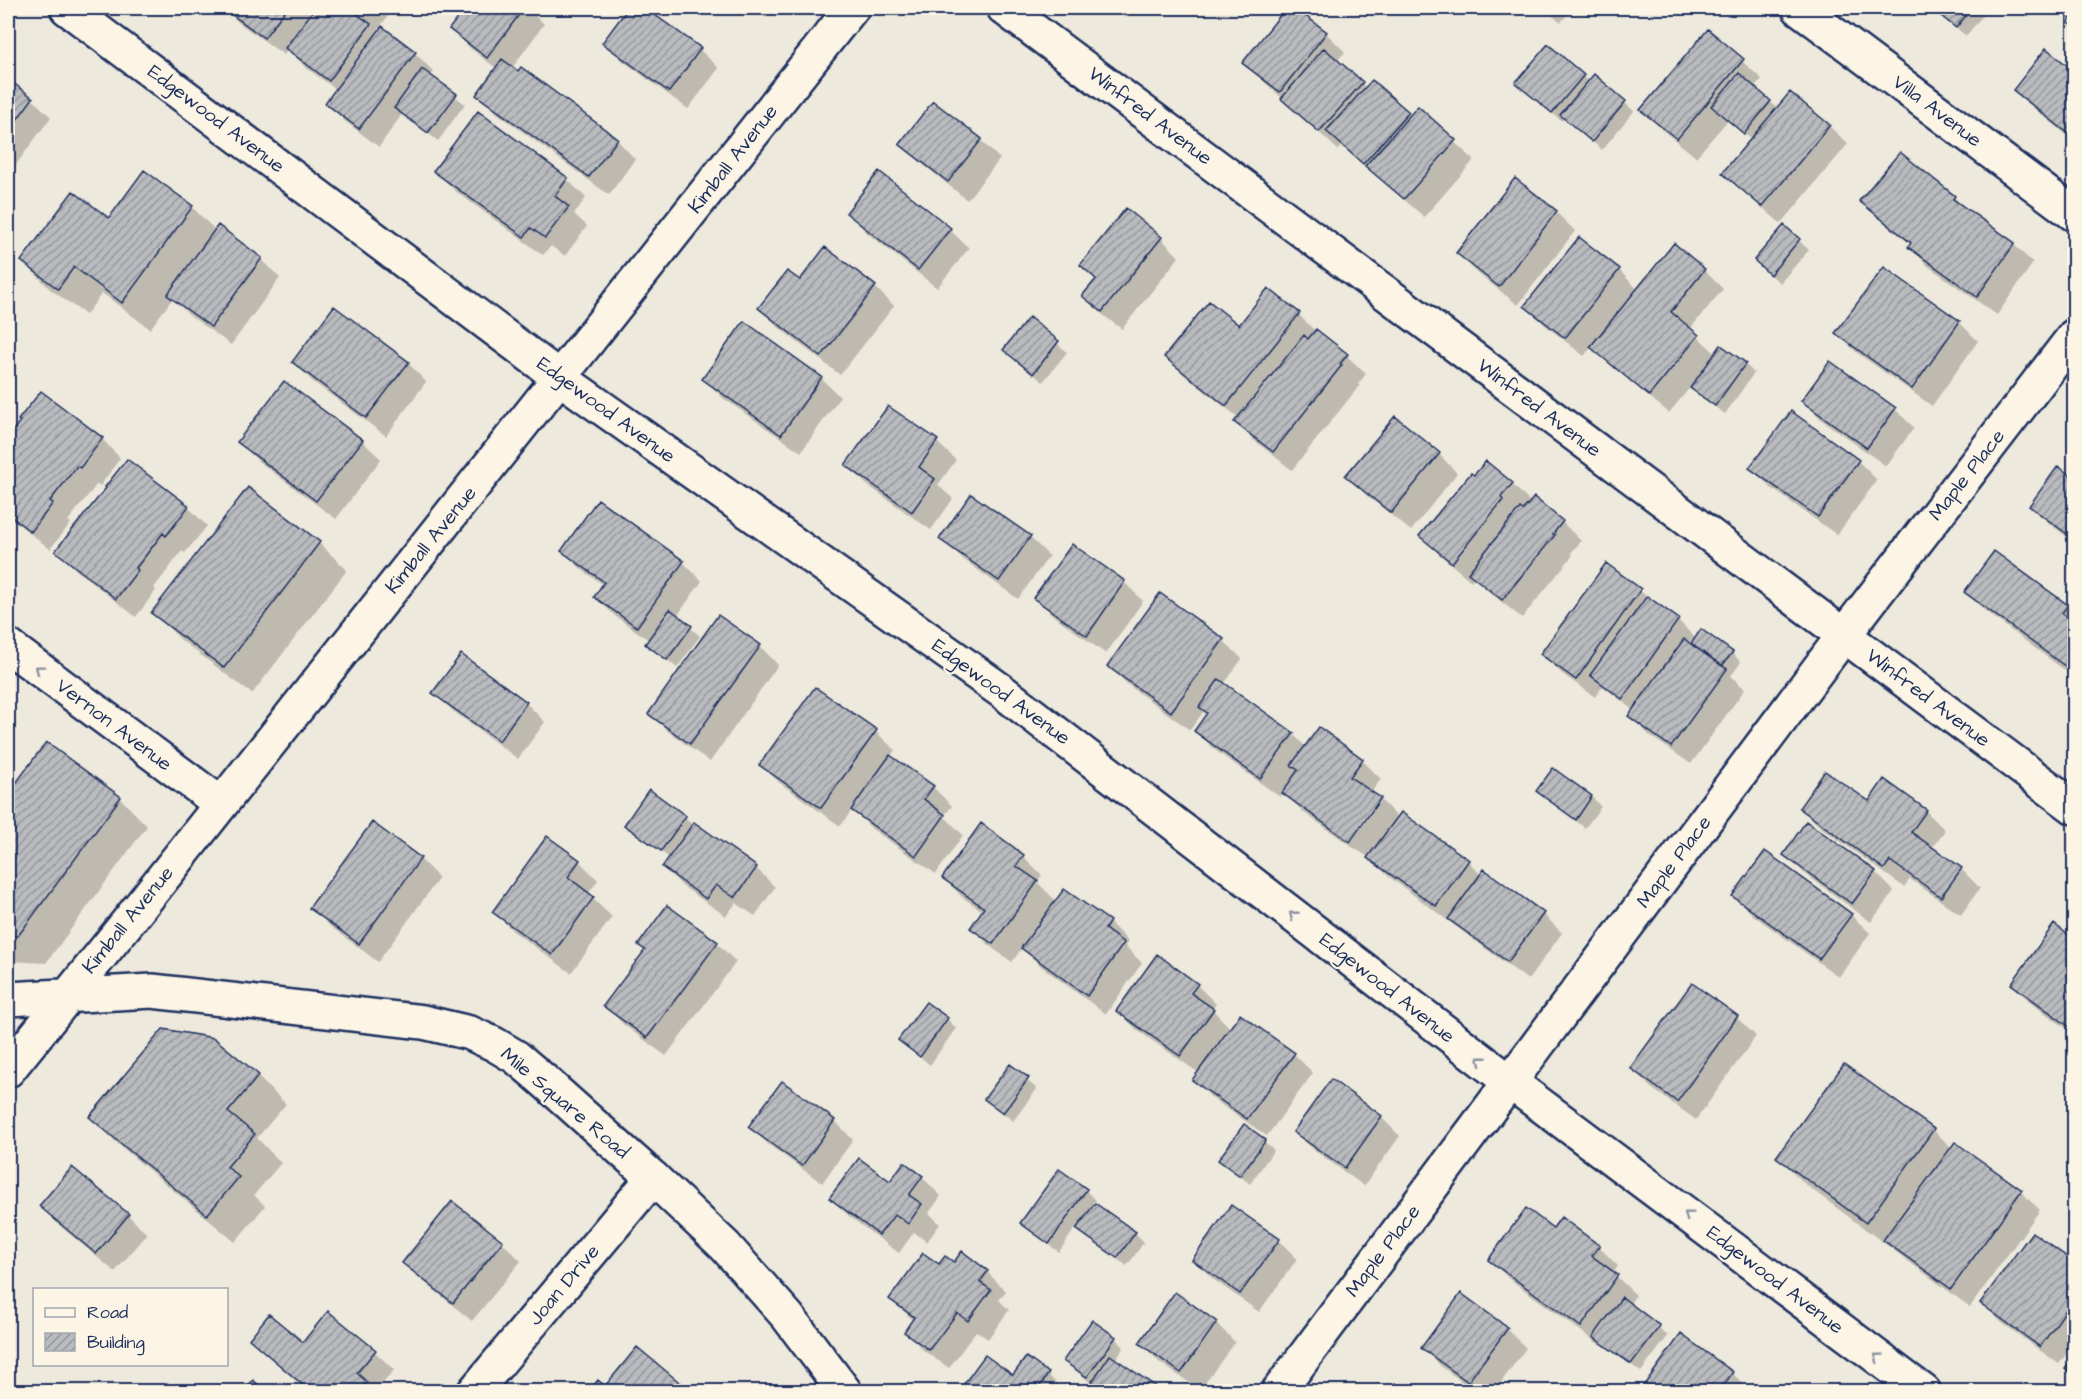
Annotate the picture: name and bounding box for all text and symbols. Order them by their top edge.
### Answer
street label: Edgewood Avenue [141,58,291,181]
street label: Winfred Avenue [1082,60,1218,172]
street label: Villa Avenue [1887,68,1988,154]
street label: Kimball Avenue [682,98,785,219]
street label: Edgewood Avenue [530,350,681,471]
street label: Winfred Avenue [1471,352,1607,464]
street label: Maple Place [1922,423,2012,527]
street label: Kimball Avenue [379,480,483,600]
street label: Edgewood Avenue [925,632,1076,753]
street label: Winfred Avenue [1860,642,1996,754]
one-way arrow [34,665,45,676]
street label: Vernon Avenue [50,672,178,778]
street label: Maple Place [1630,810,1718,914]
street label: Kimball Avenue [76,860,180,980]
one-way arrow [1289,912,1300,923]
street label: Edgewood Avenue [1313,926,1461,1051]
street label: Mile Square Road [494,1041,636,1165]
one-way arrow [1477,1056,1488,1067]
street label: Maple Place [1339,1199,1427,1303]
one-way arrow [1683,1211,1694,1222]
street label: Edgewood Avenue [1700,1219,1850,1342]
street label: Joan Drive [522,1238,606,1332]
legend [33,1288,228,1366]
text: Road [87,1300,128,1325]
text: Building [87,1330,145,1356]
one-way arrow [1873,1353,1884,1364]

